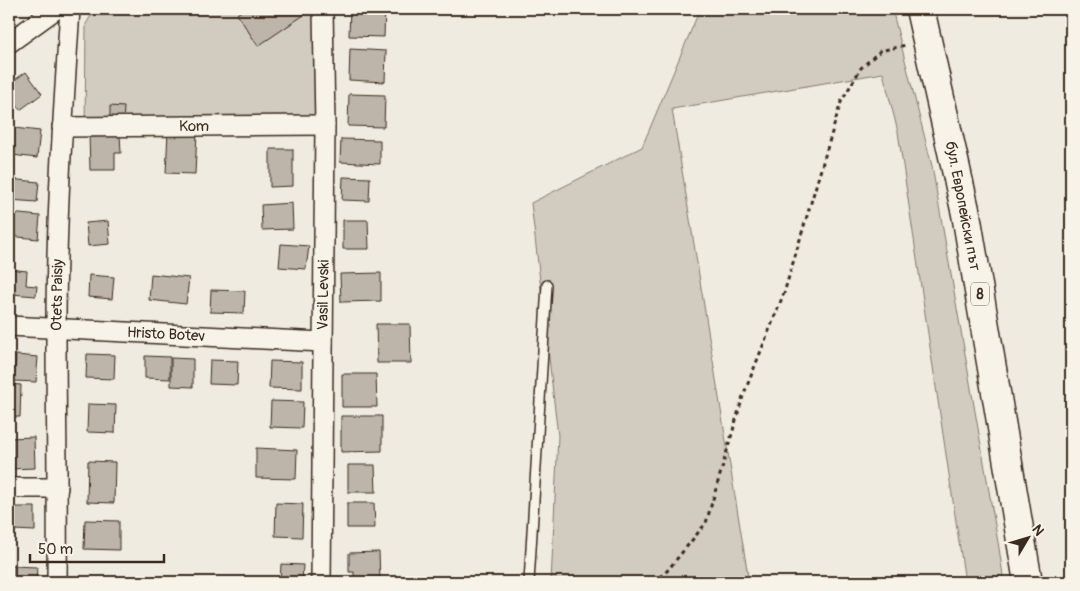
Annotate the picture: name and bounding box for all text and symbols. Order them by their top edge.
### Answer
street label: Kom [179,117,209,136]
street label: бул. Европейски път [941,140,984,273]
street label: Otets Paisiy [47,258,68,331]
street label: Vasil Levski [313,259,334,330]
road number: 8 [971,282,989,306]
street label: Hristo Botev [126,323,206,346]
north arrow [1002,514,1052,564]
text: N [1028,521,1047,539]
scale bar [30,531,164,563]
text: 50 m [38,540,73,559]

